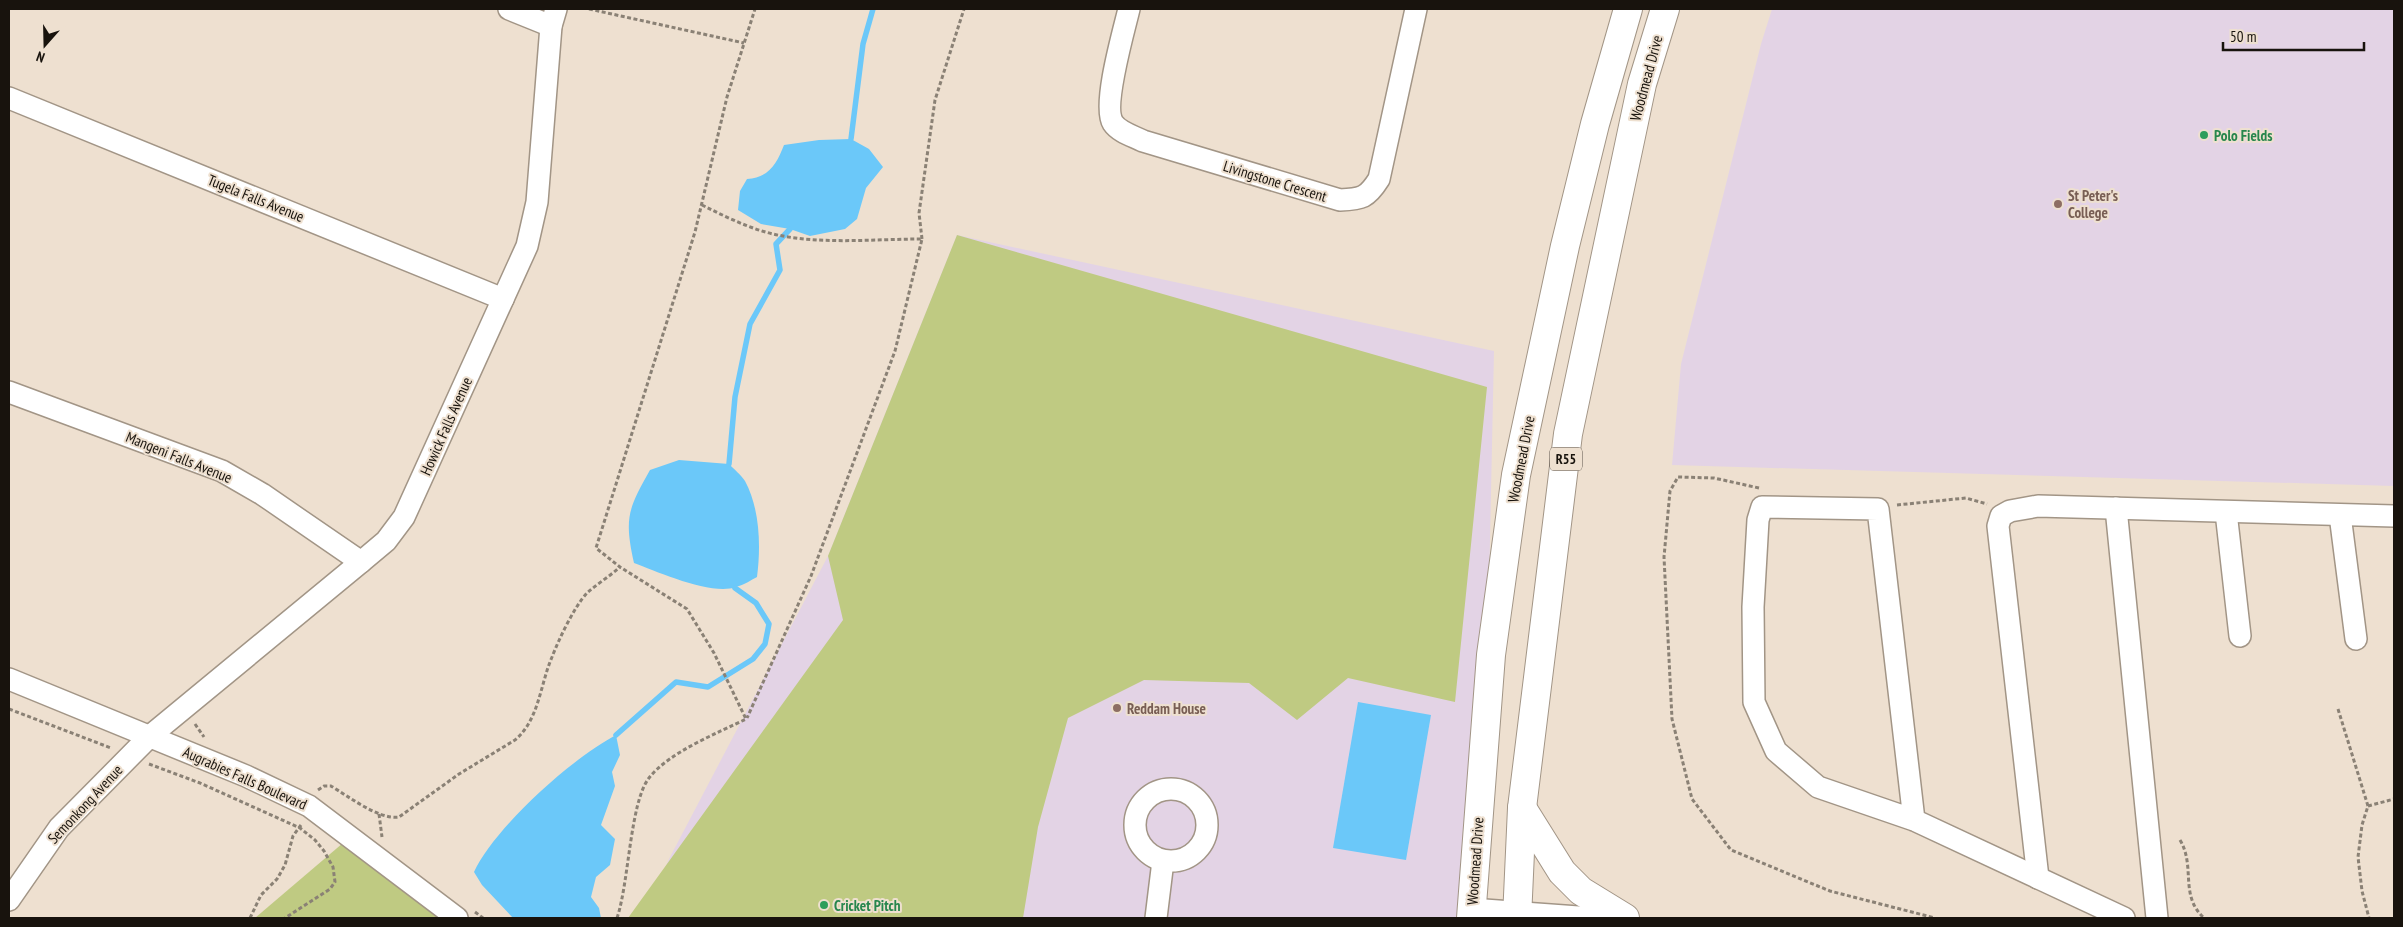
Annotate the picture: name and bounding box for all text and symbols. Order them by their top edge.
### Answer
north arrow [20,20,70,70]
scale bar [2223,20,2364,52]
text: 50 m [2230,27,2256,46]
street label: Woodmead Drive [1625,33,1667,123]
text: N [34,47,47,67]
place label: Polo Fields [2214,126,2272,145]
marker: Polo Fields [2198,129,2210,141]
street label: Livingstone Crescent [1221,156,1329,206]
street label: Tugela Falls Avenue [205,170,307,226]
place label: St Peter's College [2068,186,2118,222]
marker: St Peter's College [2052,198,2064,210]
street label: Howick Falls Avenue [416,374,476,478]
street label: Woodmead Drive [1503,414,1539,504]
street label: Mangeni Falls Avenue [123,427,235,487]
road number: R55 [1550,448,1582,470]
place label: Reddam House [1127,699,1206,718]
marker: Reddam House [1111,702,1123,714]
street label: Augrabies Falls Boulevard [180,742,310,814]
street label: Semonkong Avenue [43,760,127,848]
street label: Woodmead Drive [1462,816,1488,906]
place label: Cricket Pitch [834,896,901,915]
marker: Cricket Pitch [818,899,830,911]

